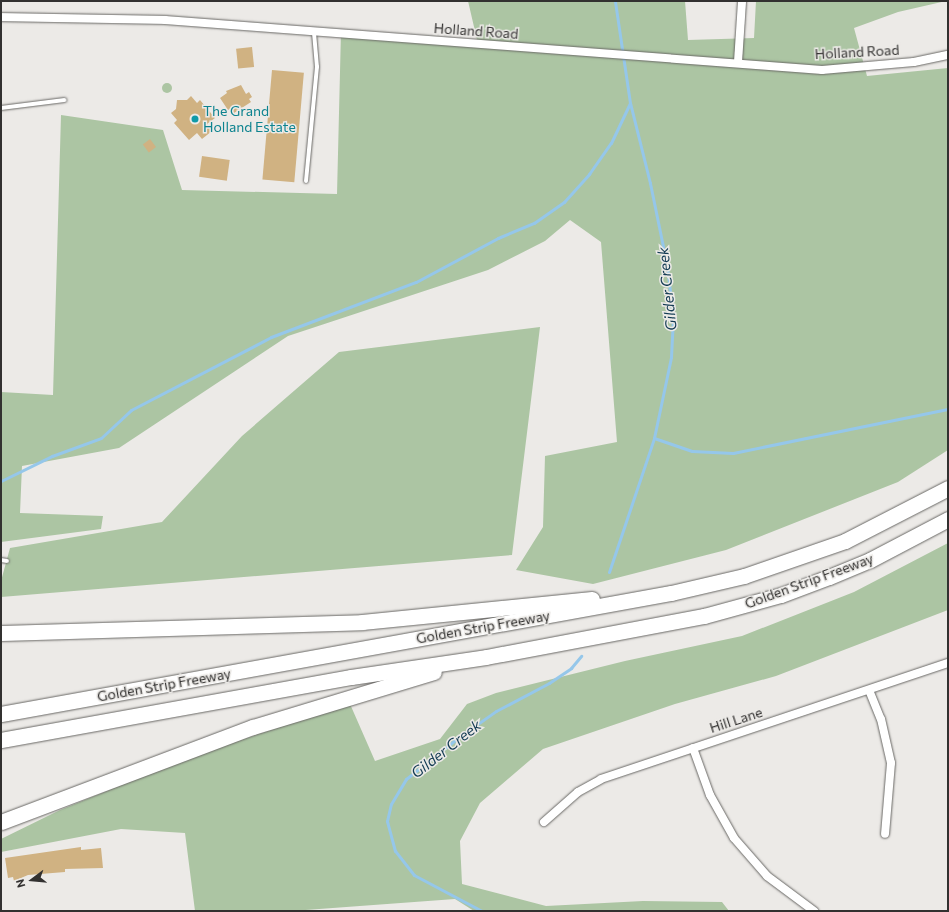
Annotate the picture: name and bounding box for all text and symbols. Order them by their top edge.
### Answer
street label: Holland Road [433,20,519,42]
street label: Holland Road [814,41,900,63]
place label: The Grand Holland Estate [203,103,296,136]
marker: The Grand Holland Estate [190,114,200,124]
water label: Gilder Creek [654,246,680,332]
street label: Golden Strip Freeway [742,550,876,612]
street label: Golden Strip Freeway [415,607,551,647]
street label: Golden Strip Freeway [96,665,232,705]
street label: Hill Lane [707,704,765,736]
water label: Gilder Creek [407,716,485,782]
north arrow [12,860,52,900]
text: N [13,878,27,889]

